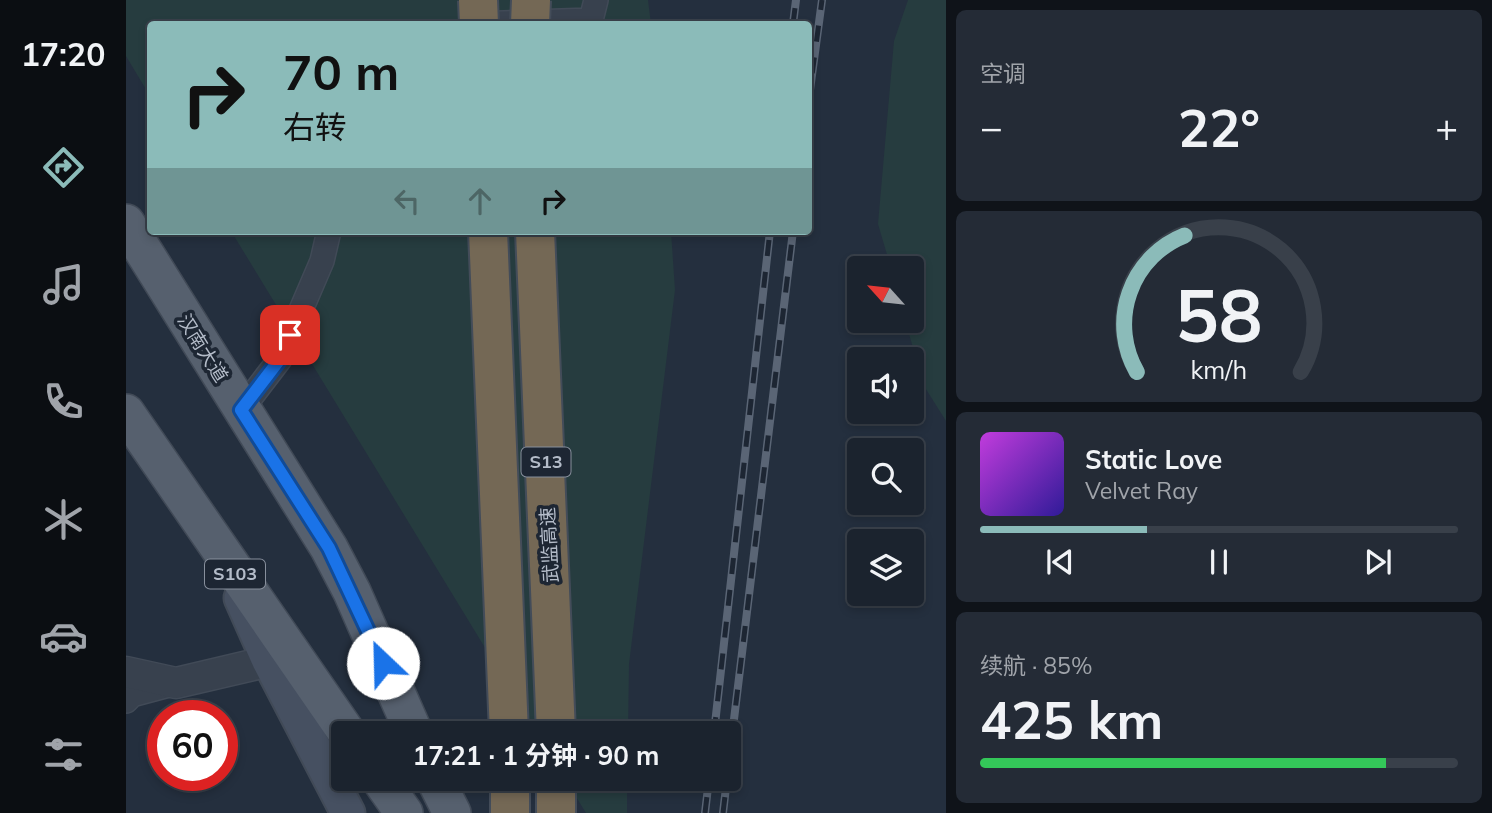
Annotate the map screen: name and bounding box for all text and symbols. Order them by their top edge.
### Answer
text: 17:20 [21,34,105,74]
text: 70 m [283,41,399,102]
icon: right [168,49,259,140]
text: 空调 [980,59,1026,88]
text: 22° [1178,95,1260,160]
text: − [980,103,1003,151]
text: + [1435,103,1458,151]
text: 右转 [283,107,347,147]
icon: directions [39,143,88,192]
icon: left [388,182,426,220]
icon: ahead [461,182,499,220]
icon: right [534,182,572,220]
north arrow [847,256,924,332]
map controls [847,256,924,606]
icon: music [39,260,88,309]
text: 58 [1175,270,1263,361]
pin [260,305,320,365]
street label: 汉南大道 [173,309,233,387]
icon: arrive [271,316,309,354]
button: sound [847,347,924,424]
text: km/h [1191,354,1247,385]
icon: phone [39,377,88,426]
button: search [847,438,924,515]
text: Static Love [1085,443,1222,476]
road number: S13 [522,448,570,476]
text: Velvet Ray [1085,476,1198,505]
icon: climate [39,495,88,544]
street label: 武监高速 [535,506,563,584]
button: layers [847,529,924,606]
icon: previous [1041,543,1079,581]
icon: pause [1200,543,1238,581]
icon: next [1359,543,1397,581]
road number: S103 [205,560,265,588]
icon: car [39,612,88,661]
position arrow [346,626,420,700]
text: 续航 · 85% [980,651,1092,680]
text: 425 km [980,687,1163,752]
speed limit sign: 60 [147,700,238,791]
icon: filters [39,730,88,779]
text: 17:21 · 1 分钟 · 90 m [413,739,659,772]

